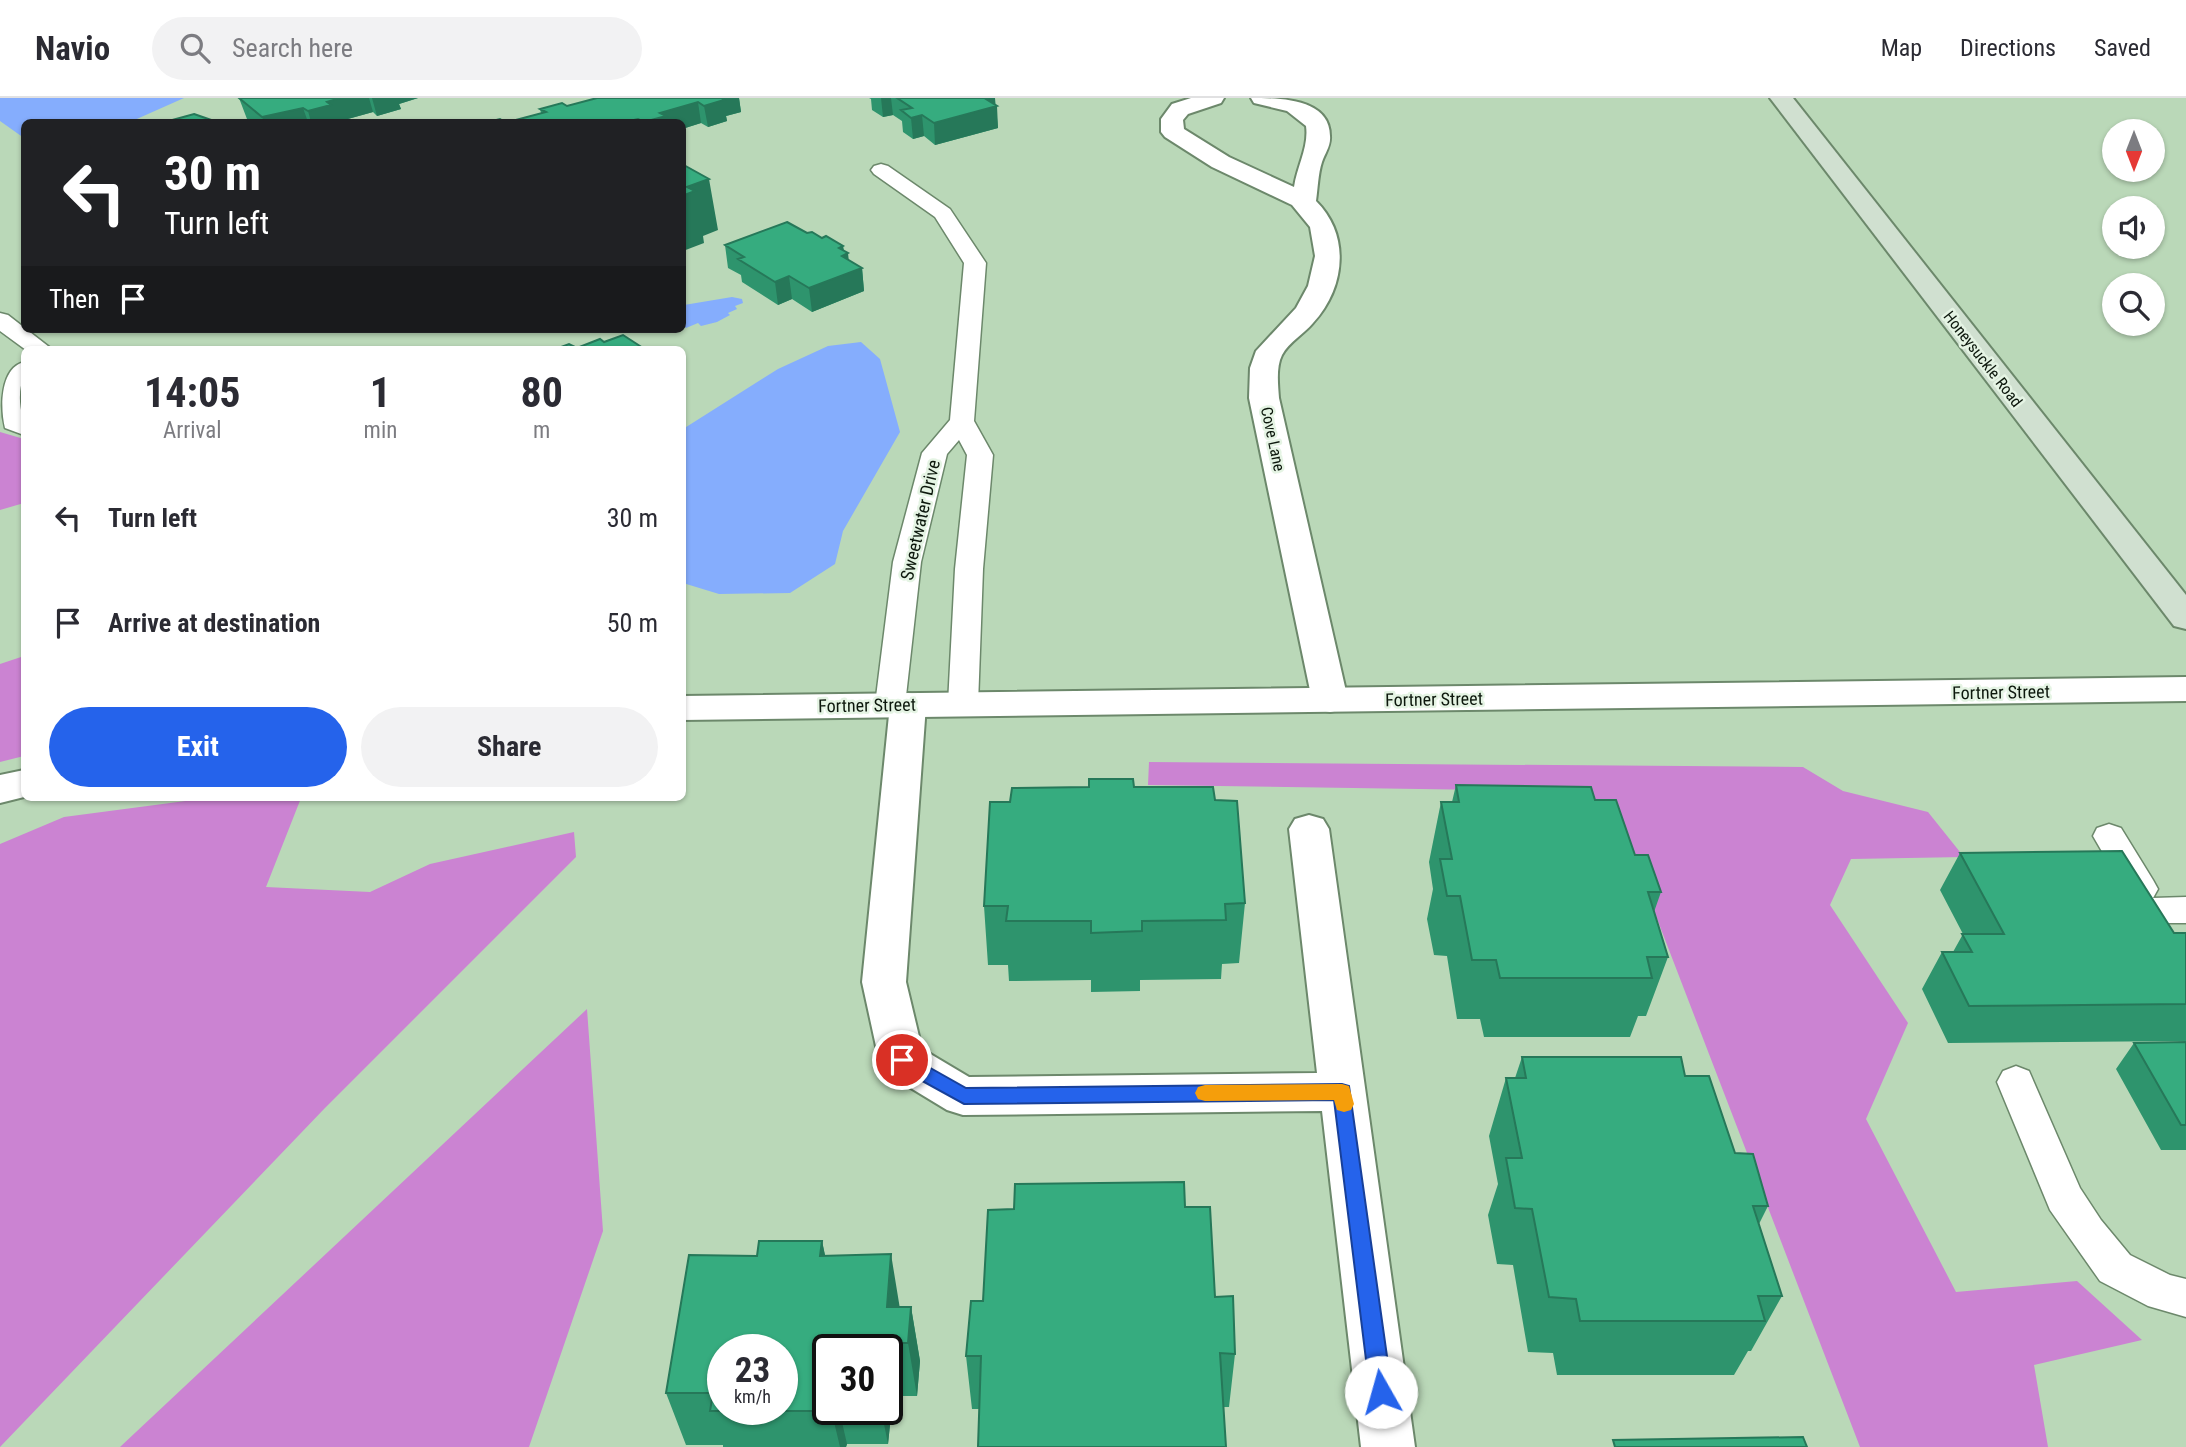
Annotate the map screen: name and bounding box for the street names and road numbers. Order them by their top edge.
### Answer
street label: Honeysuckle Road [1940,307,2026,411]
street label: Cove Lane [1257,405,1289,473]
street label: Sweetwater Drive [896,458,944,582]
street label: Fortner Street [1952,681,2050,703]
street label: Fortner Street [1385,688,1483,710]
street label: Fortner Street [818,694,916,716]

